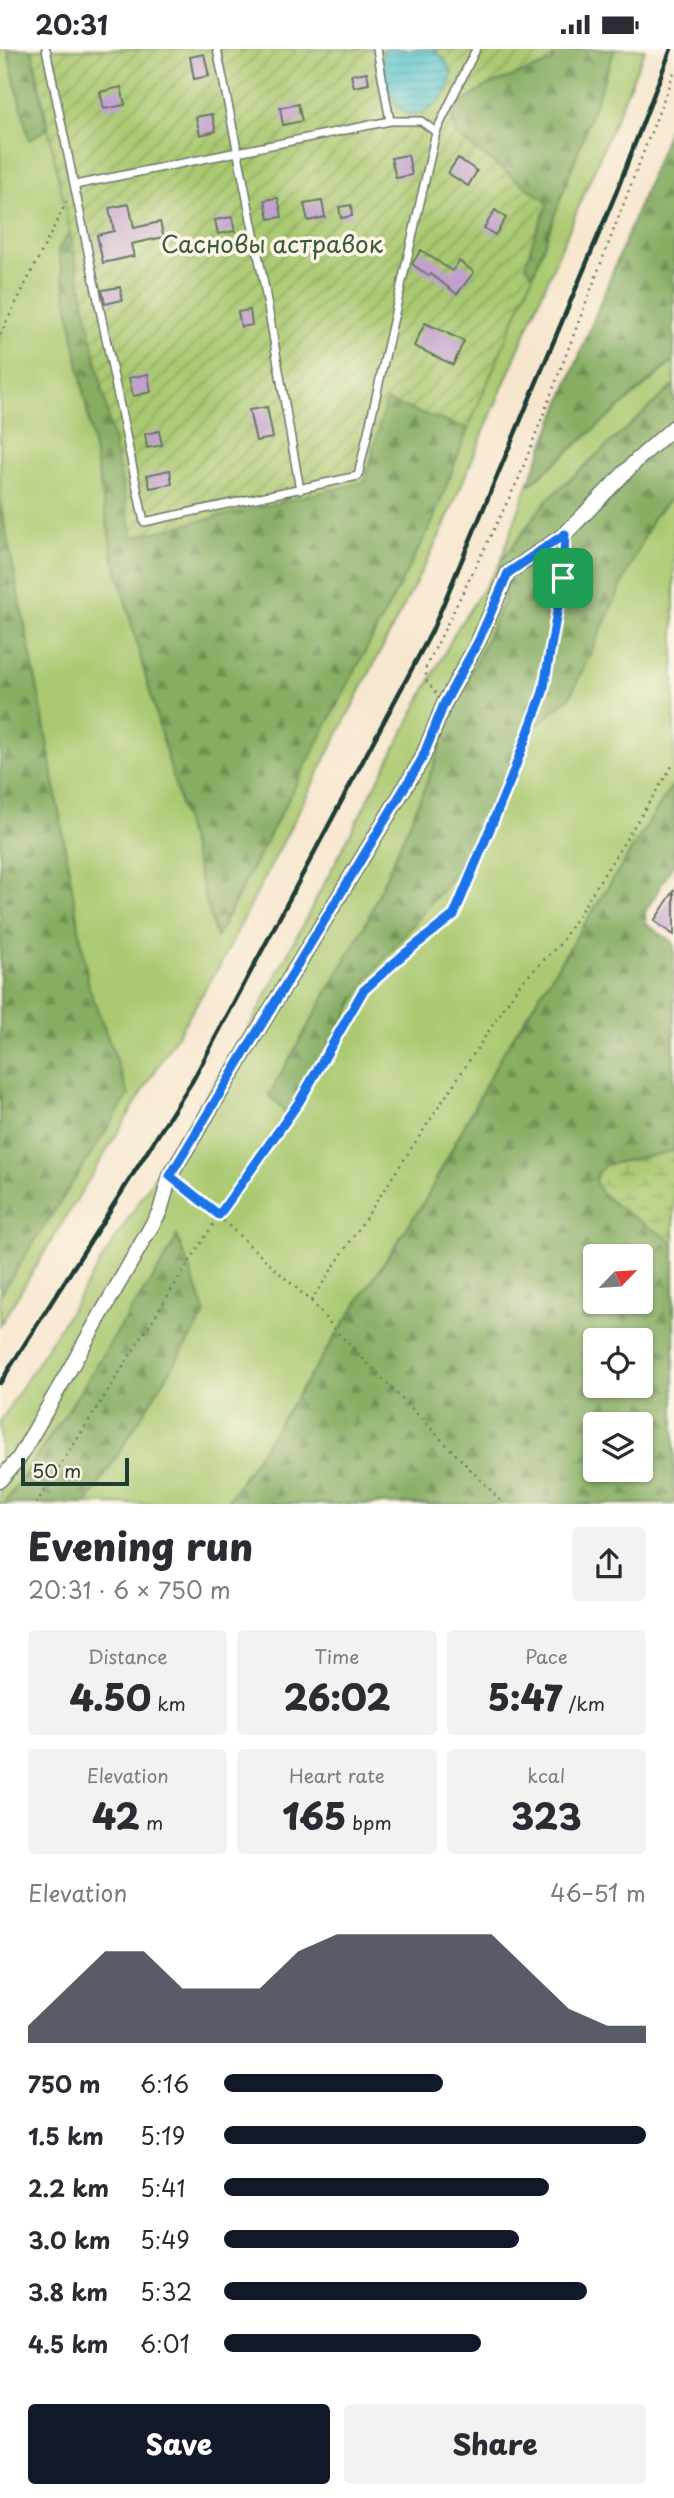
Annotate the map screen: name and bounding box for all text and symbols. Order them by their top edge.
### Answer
text: 20:31 [35,5,108,44]
park label: Сасновы астравок [161,225,384,261]
pin [533,548,593,608]
icon: arrive [544,559,582,597]
north arrow [583,1244,653,1314]
map controls [583,1244,653,1482]
button: locate [583,1328,653,1398]
button: layers [583,1412,653,1482]
scale bar [21,1455,130,1487]
text: 50 m [32,1456,81,1484]
text: Evening run [28,1517,253,1574]
button: share [572,1527,646,1601]
text: 20:31 · 6 × 750 m [28,1572,231,1607]
text: Distance [88,1642,168,1670]
text: Time [315,1642,359,1670]
text: Pace [525,1642,568,1670]
text: 4.50 [69,1670,151,1723]
text: 26:02 [284,1670,390,1723]
text: 5:47 [488,1670,562,1723]
text: km [151,1689,186,1717]
text: /km [562,1689,605,1717]
text: Elevation [87,1761,169,1789]
text: Heart rate [289,1761,385,1789]
text: kcal [527,1761,565,1789]
text: 42 [92,1789,140,1842]
text: 165 [282,1789,346,1842]
text: 323 [511,1789,582,1842]
text: m [140,1808,163,1836]
text: bpm [346,1808,392,1836]
text: Elevation [28,1875,127,1910]
text: 46–51 m [550,1875,646,1910]
text: 750 m [28,2066,100,2101]
text: 6:16 [140,2066,189,2101]
text: 1.5 km [28,2118,104,2153]
text: 5:19 [140,2118,185,2153]
text: 2.2 km [28,2170,109,2205]
text: 5:41 [140,2170,186,2205]
text: 3.0 km [28,2222,110,2257]
text: 5:49 [140,2222,190,2257]
text: 3.8 km [28,2274,108,2309]
text: 5:32 [140,2274,192,2309]
text: 4.5 km [28,2326,108,2361]
text: 6:01 [140,2326,190,2361]
button: Save [28,2404,330,2484]
button: Share [344,2404,646,2484]

